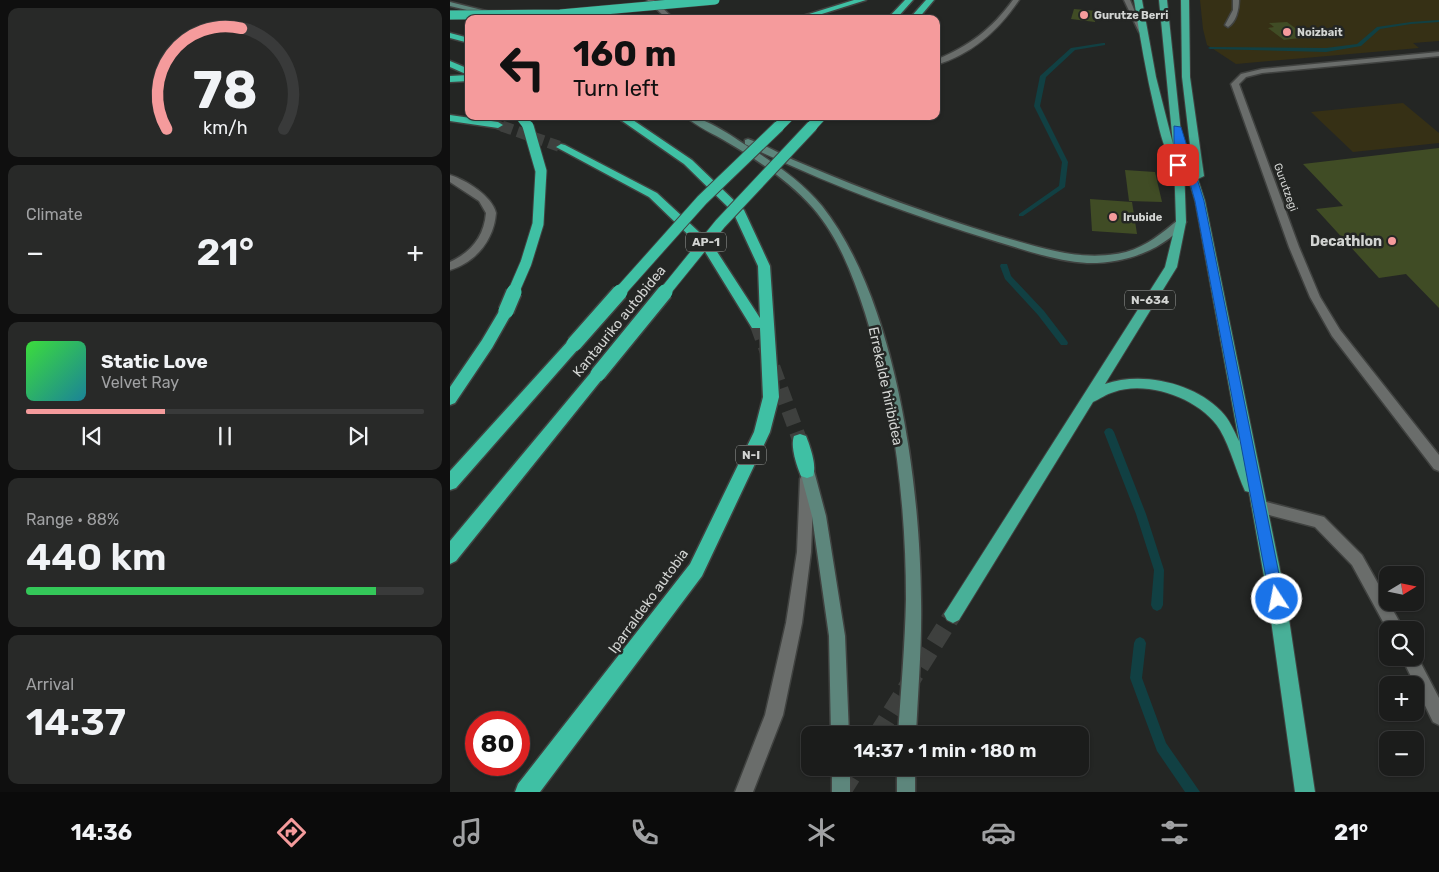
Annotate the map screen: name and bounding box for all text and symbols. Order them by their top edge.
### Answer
marker: Gurutze Berri [1078,9,1090,21]
place label: Gurutze Berri [1094,9,1168,22]
marker: Noizbait [1281,26,1293,38]
place label: Noizbait [1297,26,1343,39]
text: 160 m [573,33,677,75]
icon: left [490,35,555,100]
text: 78 [192,59,258,121]
text: Turn left [573,75,659,102]
text: km/h [203,117,247,138]
pin [1157,144,1199,186]
icon: arrive [1164,151,1192,179]
street label: Gurutzegi [1271,161,1300,213]
text: Climate [26,205,83,224]
marker: Irubide [1107,211,1119,223]
place label: Irubide [1123,211,1163,224]
text: 21° [197,229,254,275]
road number: AP-1 [686,232,726,252]
place label: Decathlon [1310,233,1382,250]
marker: Decathlon [1386,235,1398,247]
text: − [26,236,44,269]
text: + [407,236,424,269]
street label: Kantauriko autobidea [569,262,670,380]
road number: N-634 [1125,290,1175,310]
street label: Errekalde hiribidea [865,325,906,447]
text: Static Love [101,350,208,373]
text: Velvet Ray [101,373,179,392]
icon: previous [78,422,106,450]
icon: pause [211,422,239,450]
icon: next [344,422,372,450]
road number: N-I [736,446,766,464]
text: Range · 88% [26,510,119,529]
text: 440 km [26,534,167,580]
street label: Iparraldeko autobia [605,546,692,657]
north arrow [1379,566,1424,611]
map controls [1379,566,1424,776]
position arrow [1250,572,1302,624]
button: search [1379,621,1424,666]
text: Arrival [26,675,74,694]
button: + [1379,676,1424,721]
text: 14:37 [26,699,126,745]
speed limit sign: 80 [465,711,530,776]
button: − [1379,731,1424,776]
text: 14:37 · 1 min · 180 m [853,739,1037,762]
icon: directions [274,815,309,850]
icon: music [450,815,485,850]
icon: phone [627,815,662,850]
icon: climate [804,815,839,850]
icon: car [981,815,1016,850]
icon: filters [1157,815,1192,850]
text: 14:36 [71,819,132,846]
text: 21° [1334,819,1368,846]

